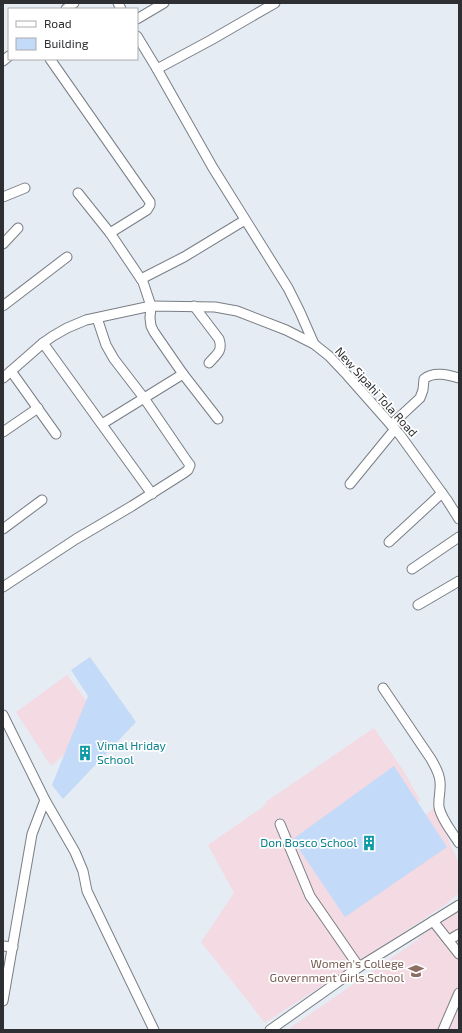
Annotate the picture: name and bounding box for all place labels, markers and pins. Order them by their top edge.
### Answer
place label: Vimal Hriday School [97,738,167,766]
building icon: Vimal Hriday School [76,744,94,762]
building icon: Don Bosco School [360,834,378,852]
place label: Don Bosco School [260,835,357,849]
place label: Women's College Government Girls School [270,956,404,984]
school or university icon: Women's College Government Girls School [407,962,425,980]

